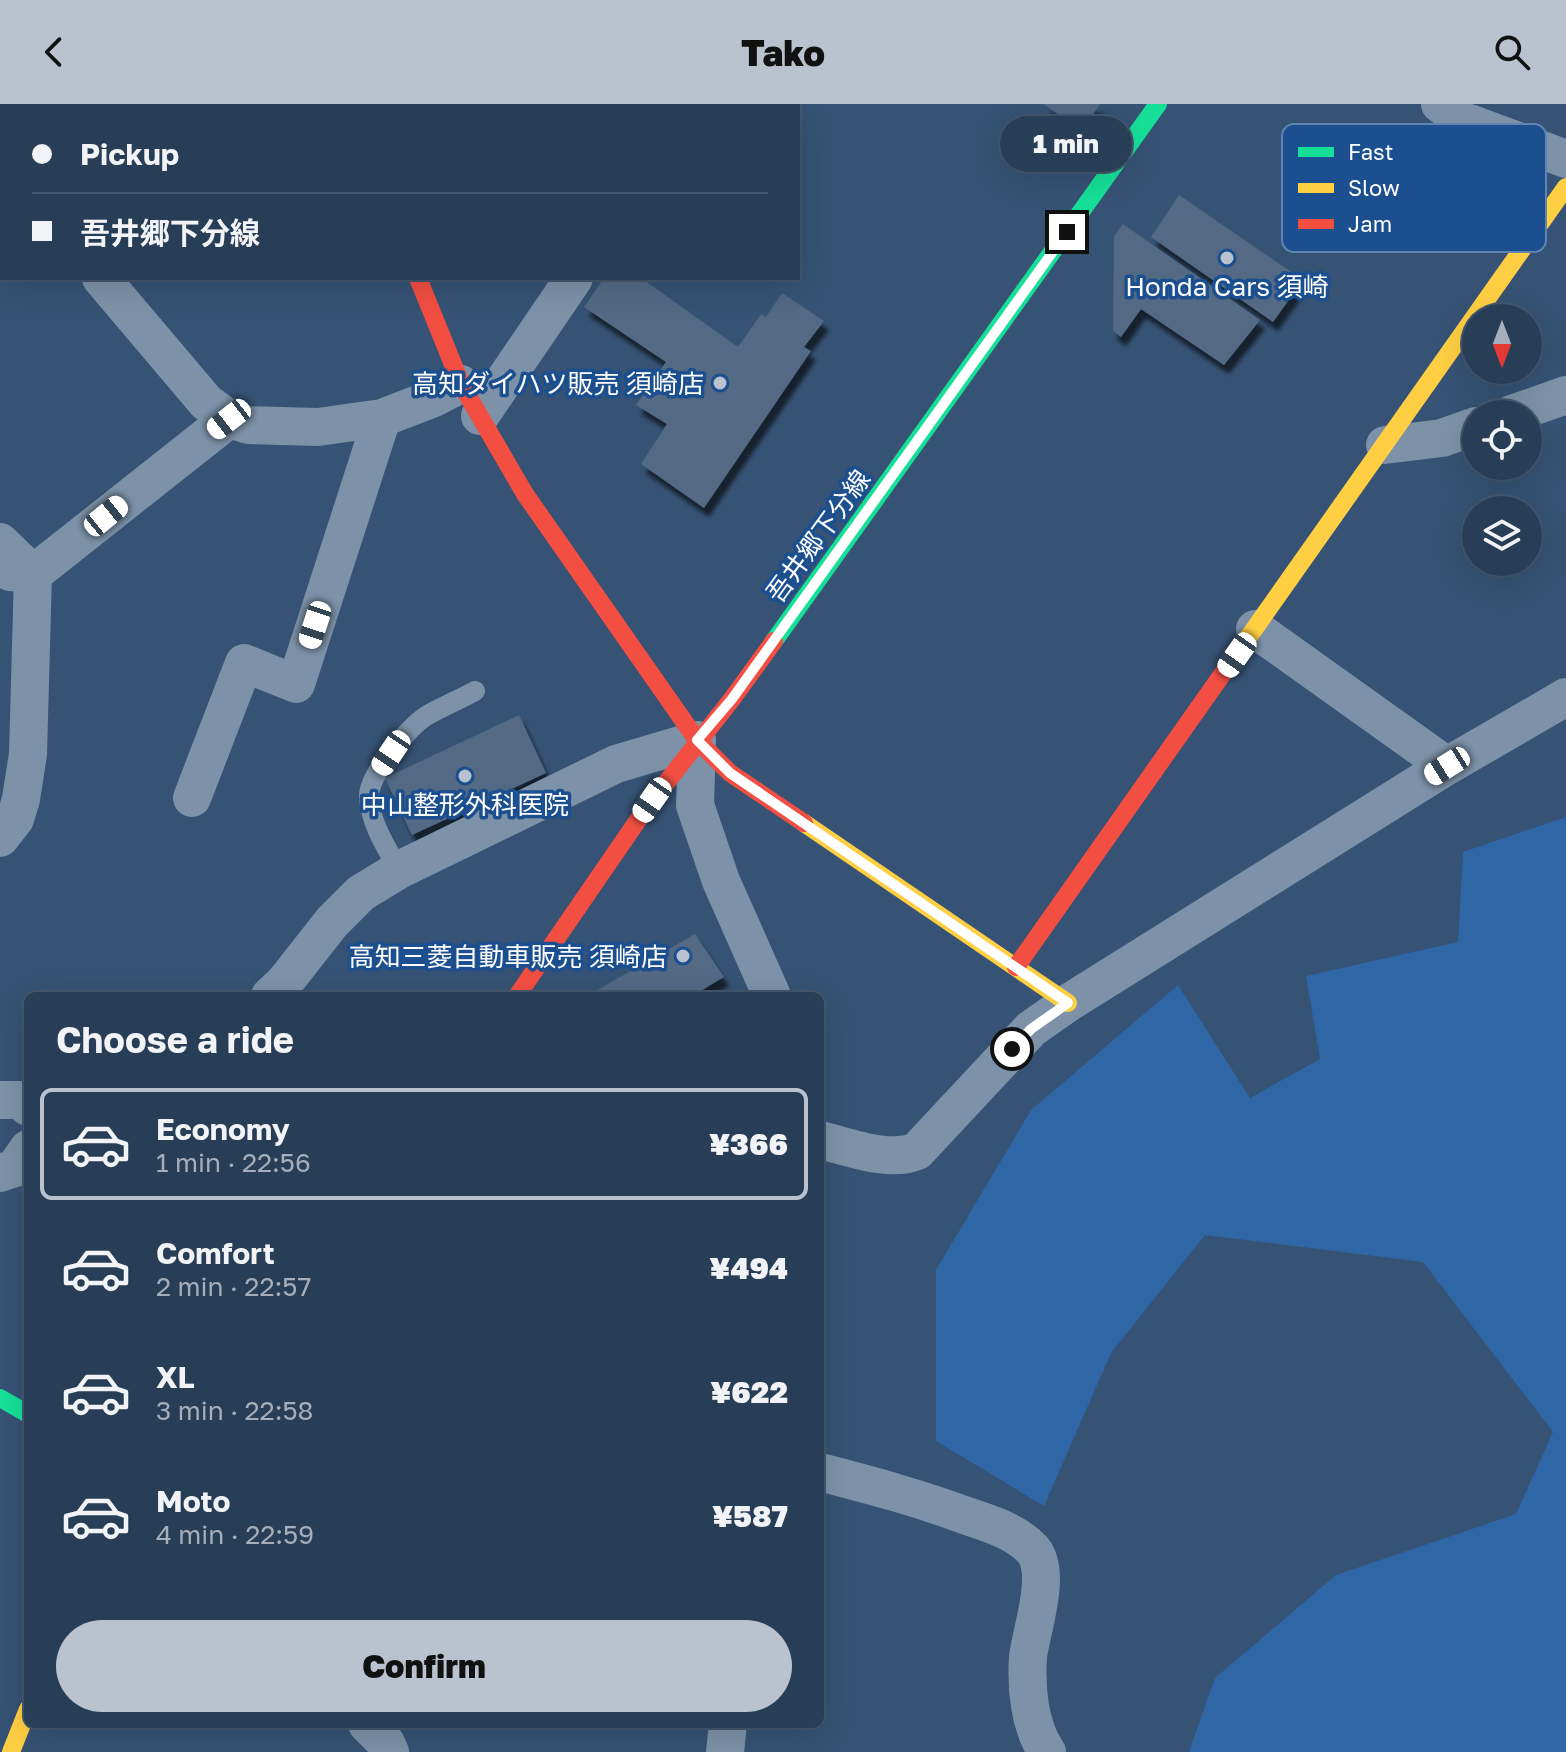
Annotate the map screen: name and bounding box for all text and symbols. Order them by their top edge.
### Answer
icon: back [32,30,76,74]
icon: search [1490,30,1534,74]
text: Tako [741,31,825,74]
callout: 1 min [1001,116,1133,172]
legend [1282,124,1546,252]
text: 1 min [1033,128,1099,159]
text: Pickup [80,136,179,172]
text: Fast [1348,138,1394,165]
text: Slow [1348,174,1400,201]
text: Jam [1348,210,1392,237]
route end [1049,214,1085,250]
text: 吾井郷下分線 [80,215,260,251]
marker: Honda Cars 須崎 [1218,249,1236,267]
place label: Honda Cars 須崎 [1125,271,1329,302]
north arrow [1462,304,1542,384]
map controls [1462,304,1542,576]
place label: 高知ダイハツ販売 須崎店 [412,368,704,399]
marker: 高知ダイハツ販売 須崎店 [711,374,729,392]
car [203,395,255,443]
button: locate [1462,400,1542,480]
street label: 吾井郷下分線 [760,464,876,608]
car [80,492,132,540]
button: layers [1462,496,1542,576]
car [296,598,334,652]
car [1213,628,1261,682]
car [368,726,414,780]
car [1420,743,1474,789]
marker: 中山整形外科医院 [456,767,474,785]
car [628,773,676,827]
place label: 中山整形外科医院 [361,789,569,820]
place label: 高知三菱自動車販売 須崎店 [348,941,667,972]
marker: 高知三菱自動車販売 須崎店 [674,947,692,965]
text: Choose a ride [56,1018,294,1061]
route start [994,1031,1030,1067]
icon: car [60,1108,132,1180]
text: Economy [156,1111,290,1147]
text: ¥366 [709,1126,788,1162]
text: 1 min · 22:56 [156,1147,311,1178]
icon: car [60,1232,132,1304]
text: Comfort [156,1235,275,1271]
text: ¥494 [709,1250,788,1286]
text: 2 min · 22:57 [156,1271,311,1302]
icon: car [60,1356,132,1428]
text: XL [156,1359,195,1395]
text: ¥622 [710,1374,788,1410]
text: 3 min · 22:58 [156,1395,313,1426]
icon: car [60,1480,132,1552]
text: Moto [156,1483,231,1519]
text: ¥587 [712,1498,788,1534]
text: 4 min · 22:59 [156,1519,314,1550]
button: Confirm [56,1620,792,1712]

